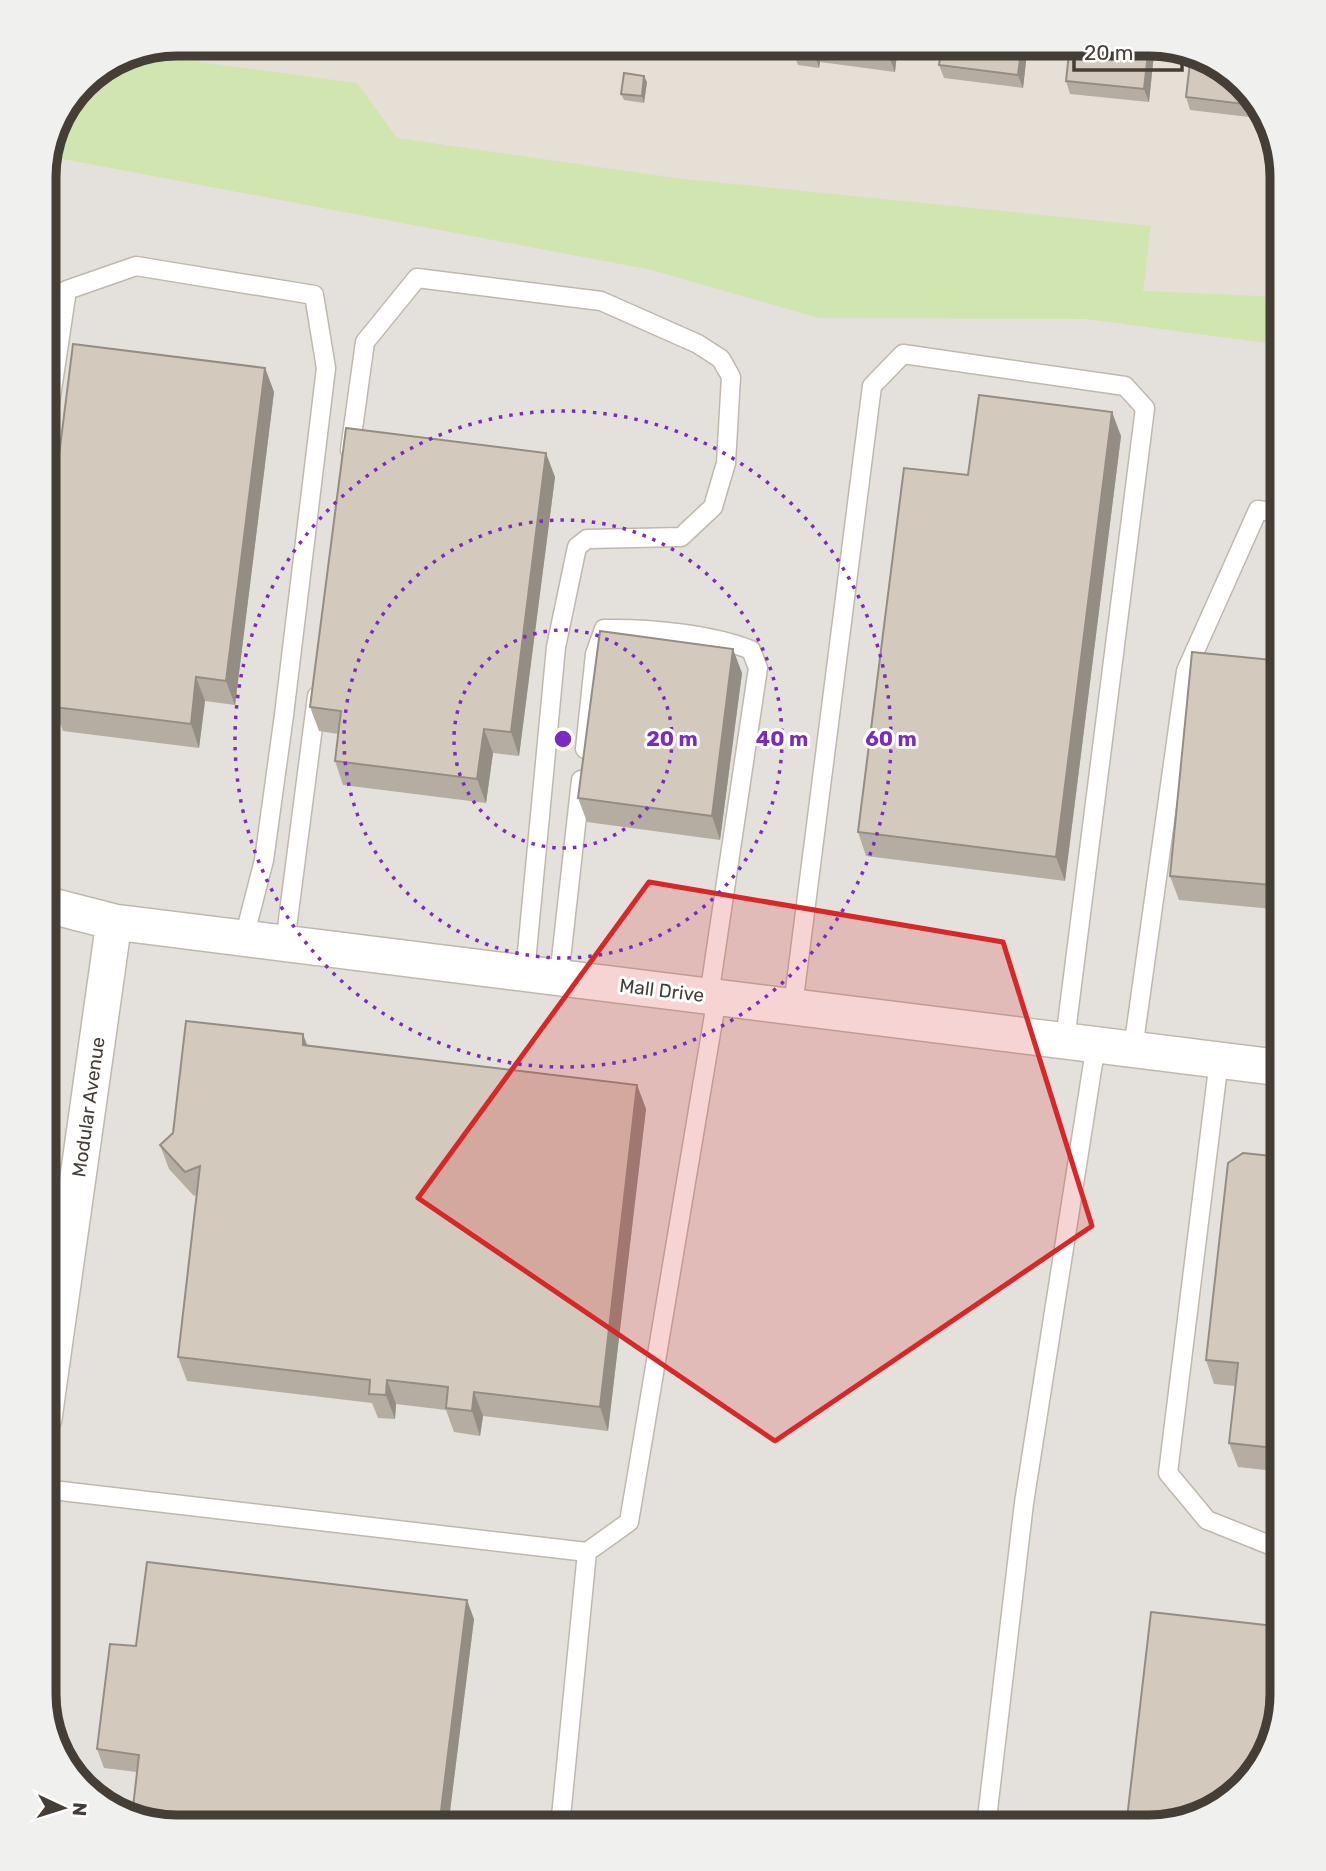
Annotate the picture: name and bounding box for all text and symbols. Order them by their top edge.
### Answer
scale bar [1074,28,1182,72]
text: 20 m [1084,40,1133,65]
text: 20 m [646,726,698,751]
text: 40 m [756,726,808,751]
text: 60 m [865,726,917,751]
centre of rings [551,727,575,751]
street label: Mall Drive [618,974,706,1007]
street label: Modular Avenue [67,1035,110,1179]
north arrow [28,1773,98,1843]
text: N [68,1802,91,1817]

